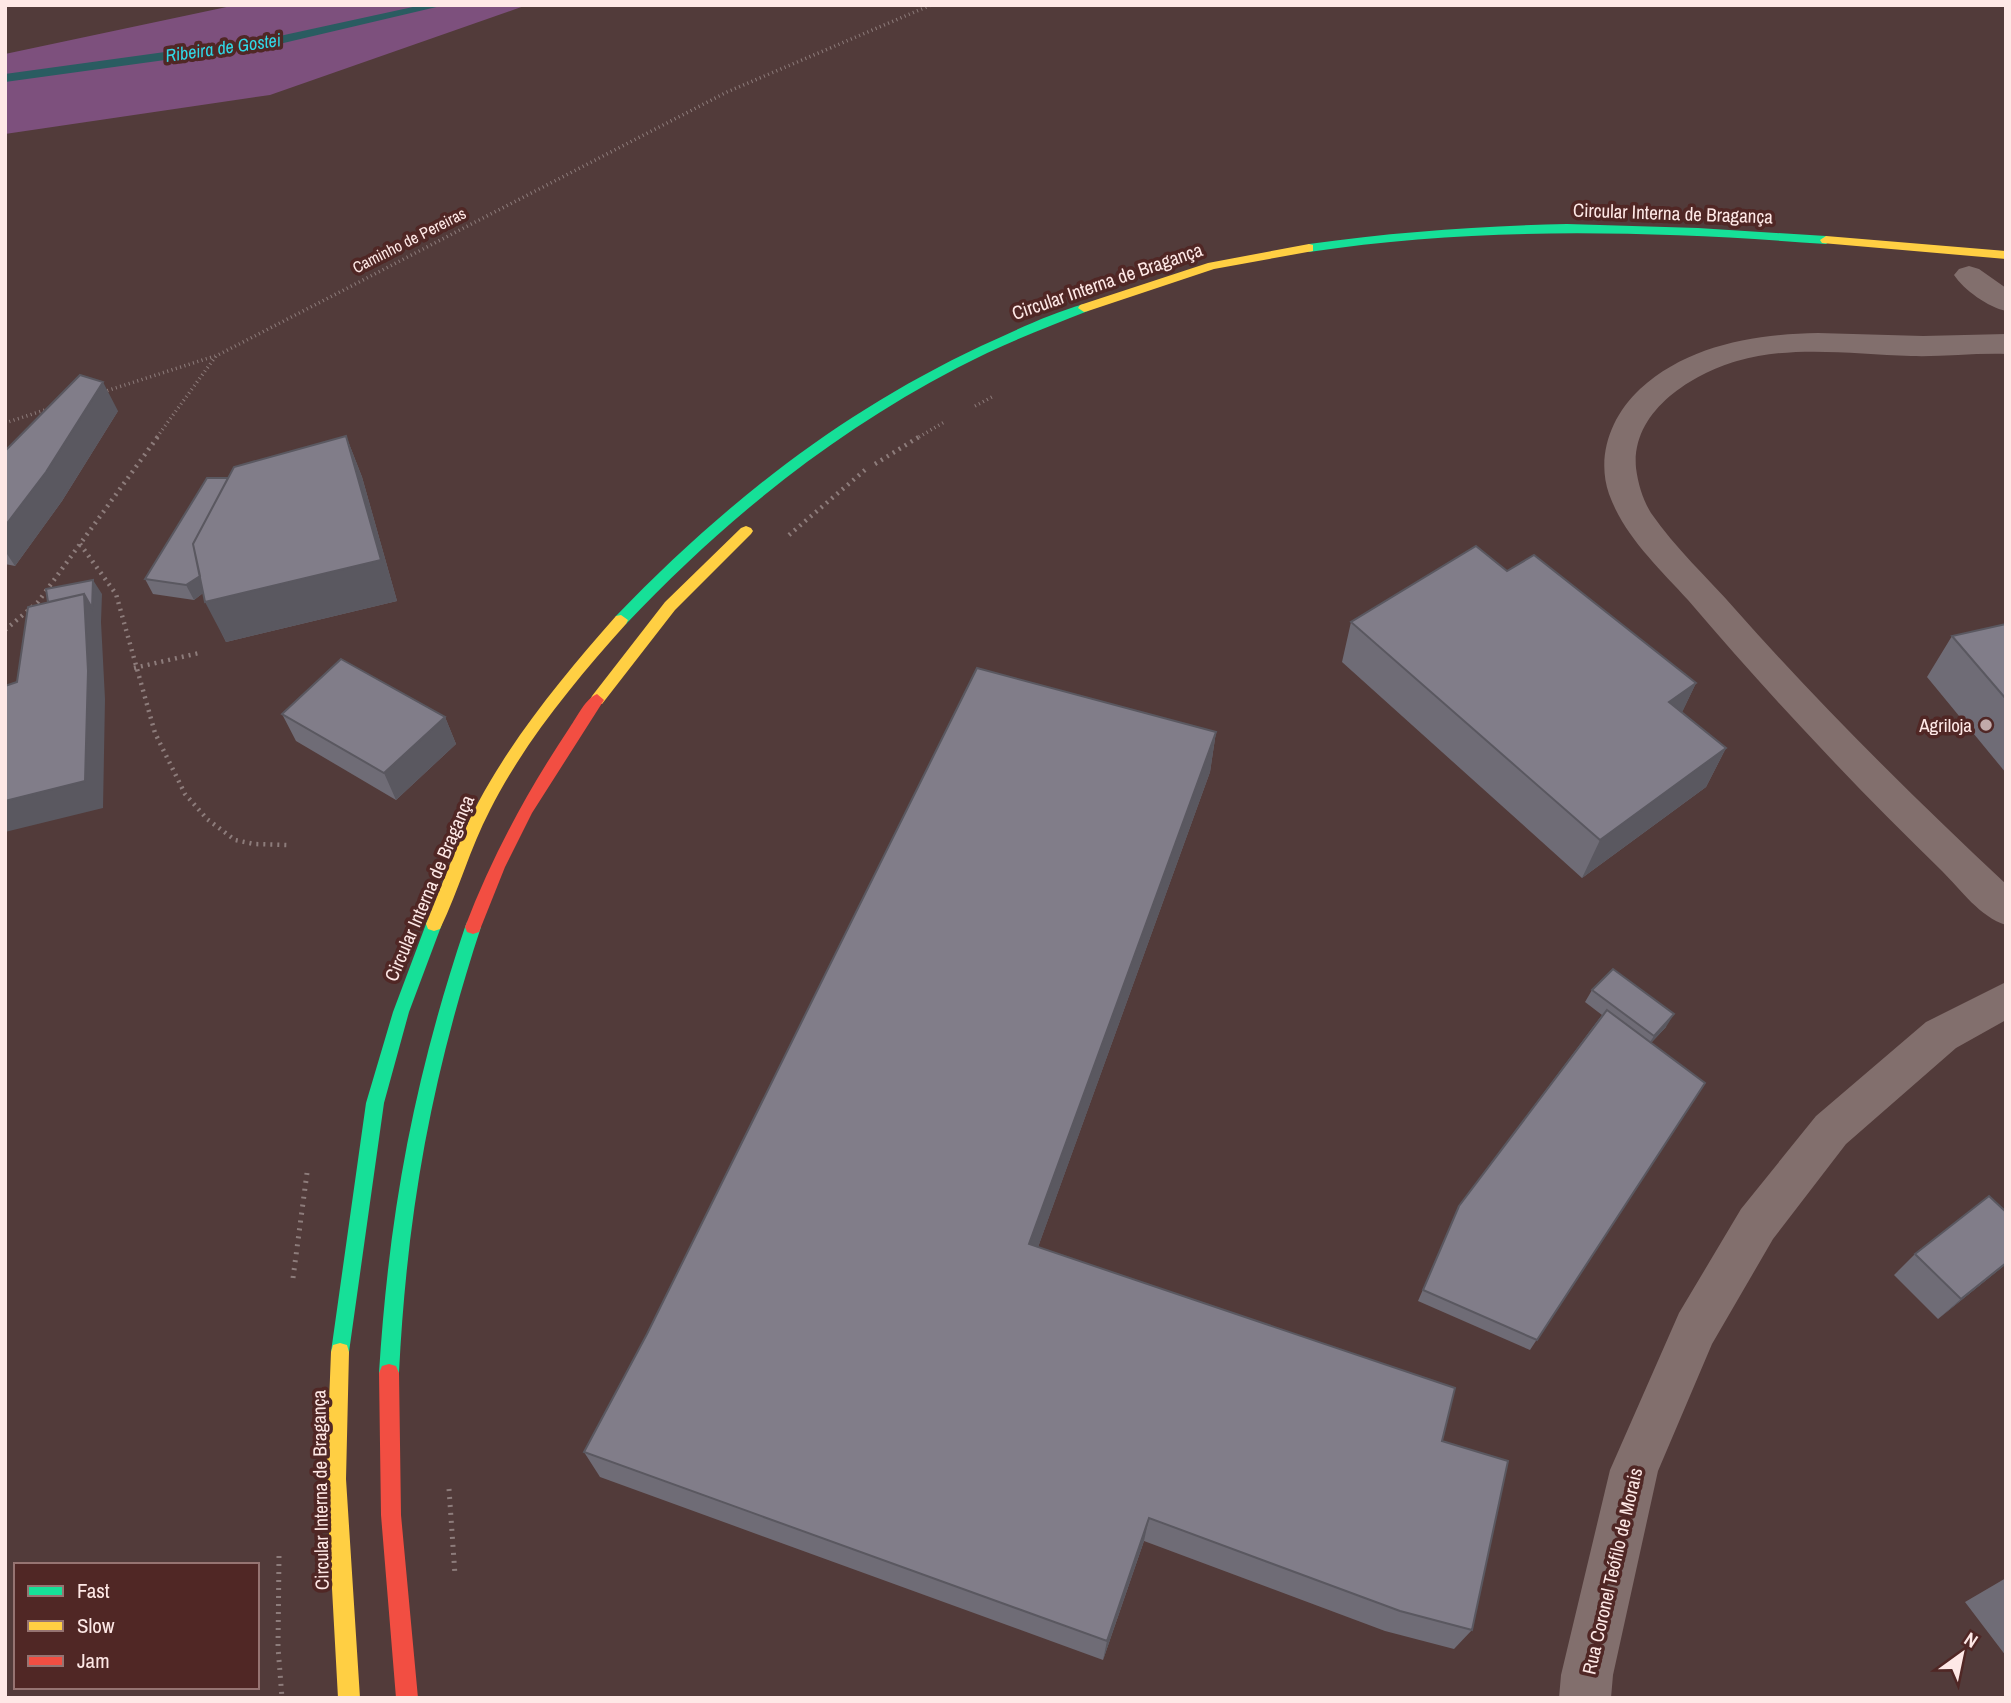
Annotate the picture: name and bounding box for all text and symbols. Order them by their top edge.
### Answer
water label: Ribeira de Gostei [163,27,282,68]
street label: Circular Interna de Bragança [1573,197,1774,229]
street label: Caminho de Pereiras [348,202,470,278]
street label: Circular Interna de Bragança [1008,236,1206,326]
place label: Agriloja [1918,712,1972,738]
marker: Agriloja [1978,717,1994,733]
street label: Circular Interna de Bragança [378,791,480,985]
street label: Circular Interna de Bragança [305,1389,335,1590]
street label: Rua Coronel Teófilo de Morais [1576,1465,1648,1677]
legend [14,1563,259,1689]
text: Fast [77,1576,110,1605]
text: Slow [77,1611,115,1640]
north arrow [1927,1619,1997,1689]
text: N [1959,1626,1983,1654]
text: Jam [77,1646,110,1675]

